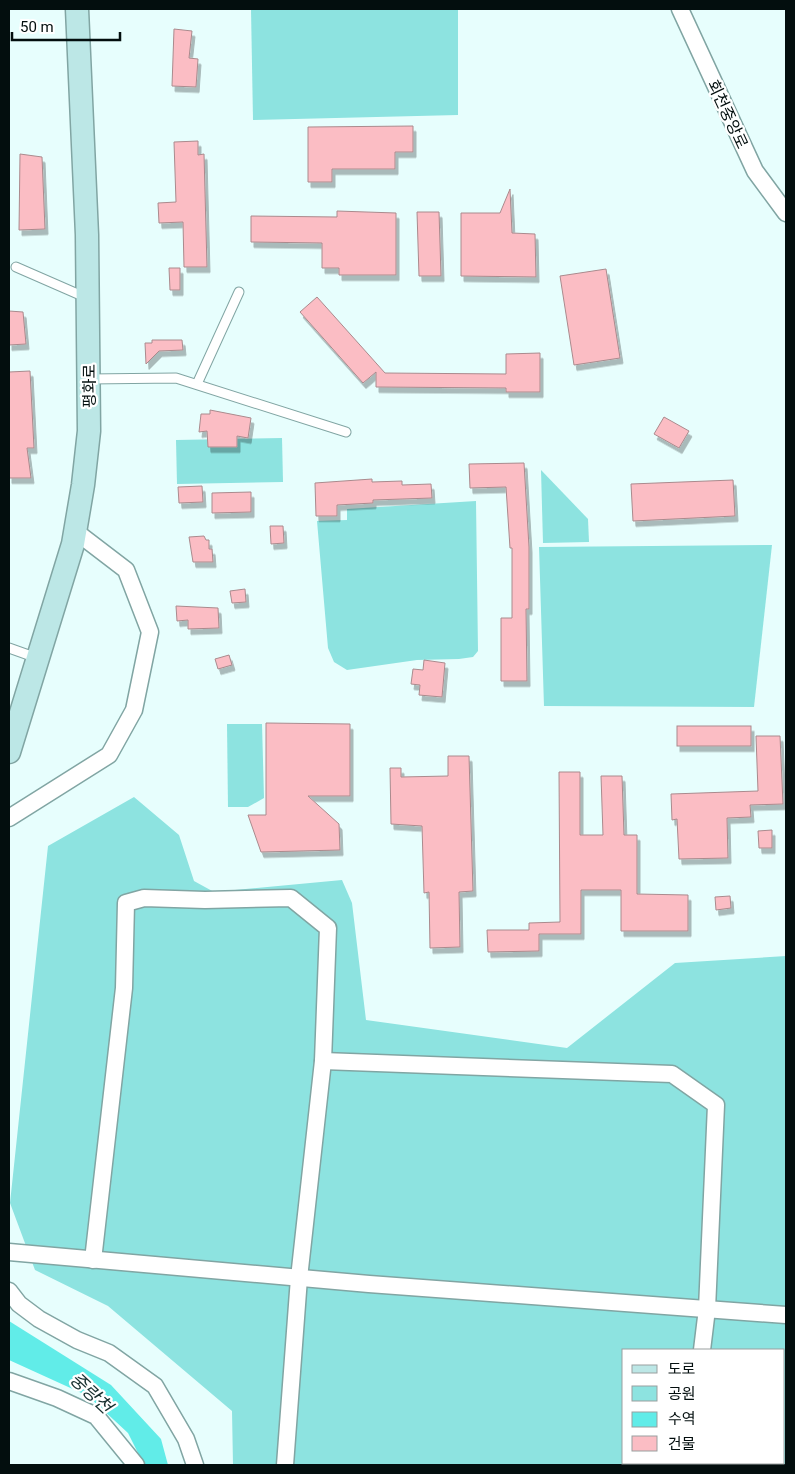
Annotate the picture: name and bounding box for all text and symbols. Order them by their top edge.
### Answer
scale bar [12,10,120,42]
text: 50 m [20,18,54,36]
street label: 회천중앙로 [703,77,752,152]
street label: 평화로 [80,364,99,408]
legend [622,1349,785,1464]
text: 도로 [668,1360,696,1378]
water label: 중랑천 [66,1368,118,1419]
text: 공원 [668,1385,696,1403]
text: 수역 [668,1410,696,1428]
text: 건물 [668,1435,696,1453]

